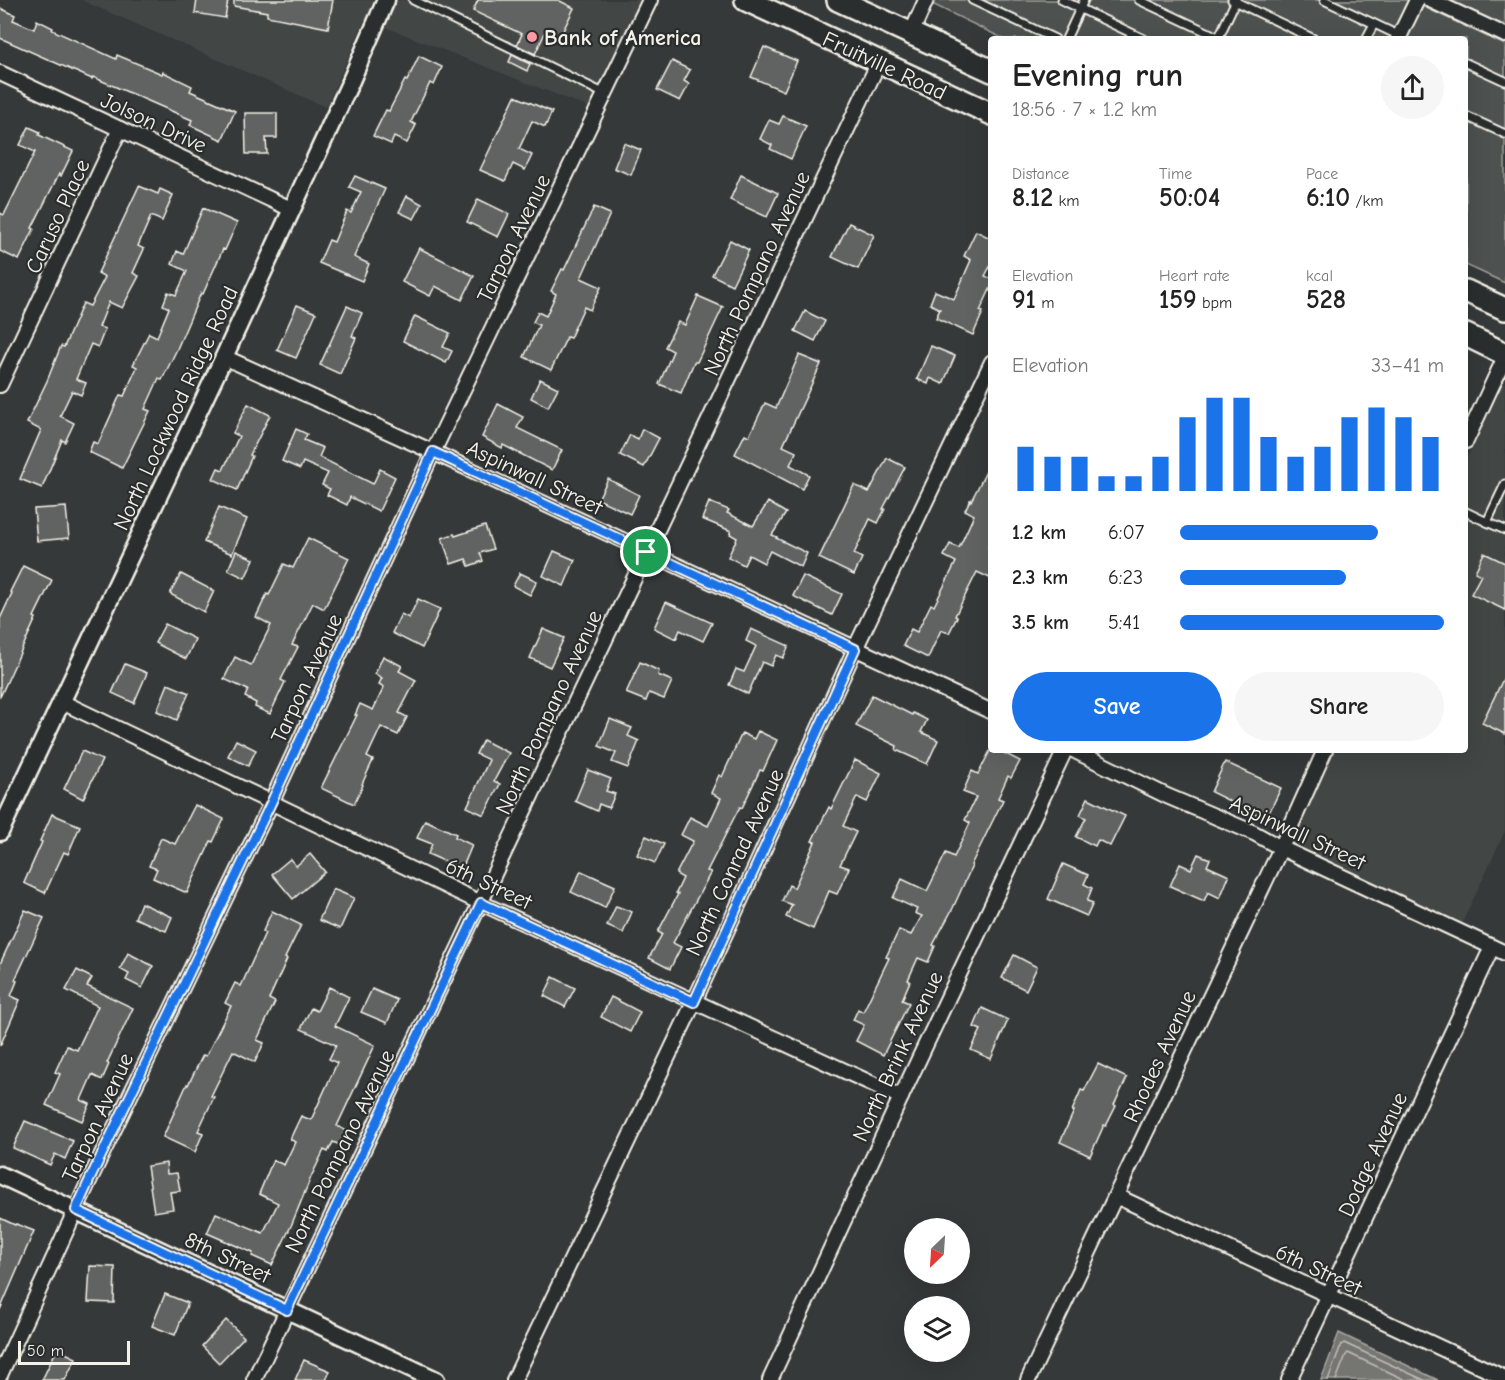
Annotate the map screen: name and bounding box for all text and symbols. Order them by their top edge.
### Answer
place label: Bank of America [544,25,701,51]
street label: Fruitville Road [819,26,951,106]
marker: Bank of America [525,30,539,44]
text: Evening run [1012,56,1183,94]
button: share [1381,56,1444,119]
street label: Jolson Drive [96,87,211,159]
text: 18:56 · 7 × 1.2 km [1012,98,1157,121]
street label: Caruso Place [20,155,96,278]
text: Distance [1012,165,1069,183]
text: Time [1159,165,1192,183]
text: Pace [1306,165,1338,183]
street label: North Pompano Avenue [698,167,816,380]
street label: Tarpon Avenue [472,170,556,307]
text: 8.12 [1012,183,1053,213]
text: 50:04 [1159,183,1220,213]
text: 6:10 [1306,183,1350,213]
text: km [1053,192,1080,210]
text: /km [1350,192,1383,210]
text: Elevation [1012,267,1073,285]
text: Heart rate [1159,267,1230,285]
text: kcal [1306,267,1333,285]
street label: North Lockwood Ridge Road [108,282,244,535]
text: 91 [1012,285,1036,315]
text: 159 [1159,285,1197,315]
text: 528 [1306,285,1346,315]
text: m [1036,294,1054,312]
text: bpm [1197,294,1232,312]
text: Elevation [1012,354,1089,377]
text: 33–41 m [1371,354,1444,377]
street label: Aspinwall Street [462,435,607,521]
text: 1.2 km [1012,521,1066,544]
text: 6:07 [1108,521,1144,544]
pin [620,526,671,577]
icon: arrive [629,535,662,568]
text: 2.3 km [1012,566,1068,589]
text: 6:23 [1108,566,1143,589]
street label: North Pompano Avenue [490,606,608,819]
street label: Tarpon Avenue [266,610,348,747]
text: 3.5 km [1012,611,1069,634]
text: 5:41 [1108,611,1140,634]
button: Save [1012,672,1222,741]
button: Share [1234,672,1444,741]
street label: North Conrad Avenue [680,765,790,960]
street label: Aspinwall Street [1225,790,1370,876]
street label: 6th Street [441,853,537,916]
street label: North Brink Avenue [847,967,949,1146]
street label: Rhodes Avenue [1118,986,1202,1127]
street label: North Pompano Avenue [279,1046,400,1257]
street label: Tarpon Avenue [57,1049,139,1186]
street label: Dodge Avenue [1333,1088,1413,1221]
north arrow [904,1218,970,1284]
map controls [904,1218,970,1362]
street label: 8th Street [180,1227,275,1289]
street label: 6th Street [1271,1239,1367,1302]
button: layers [904,1296,970,1362]
scale bar [18,1338,130,1366]
text: 50 m [27,1342,64,1360]

